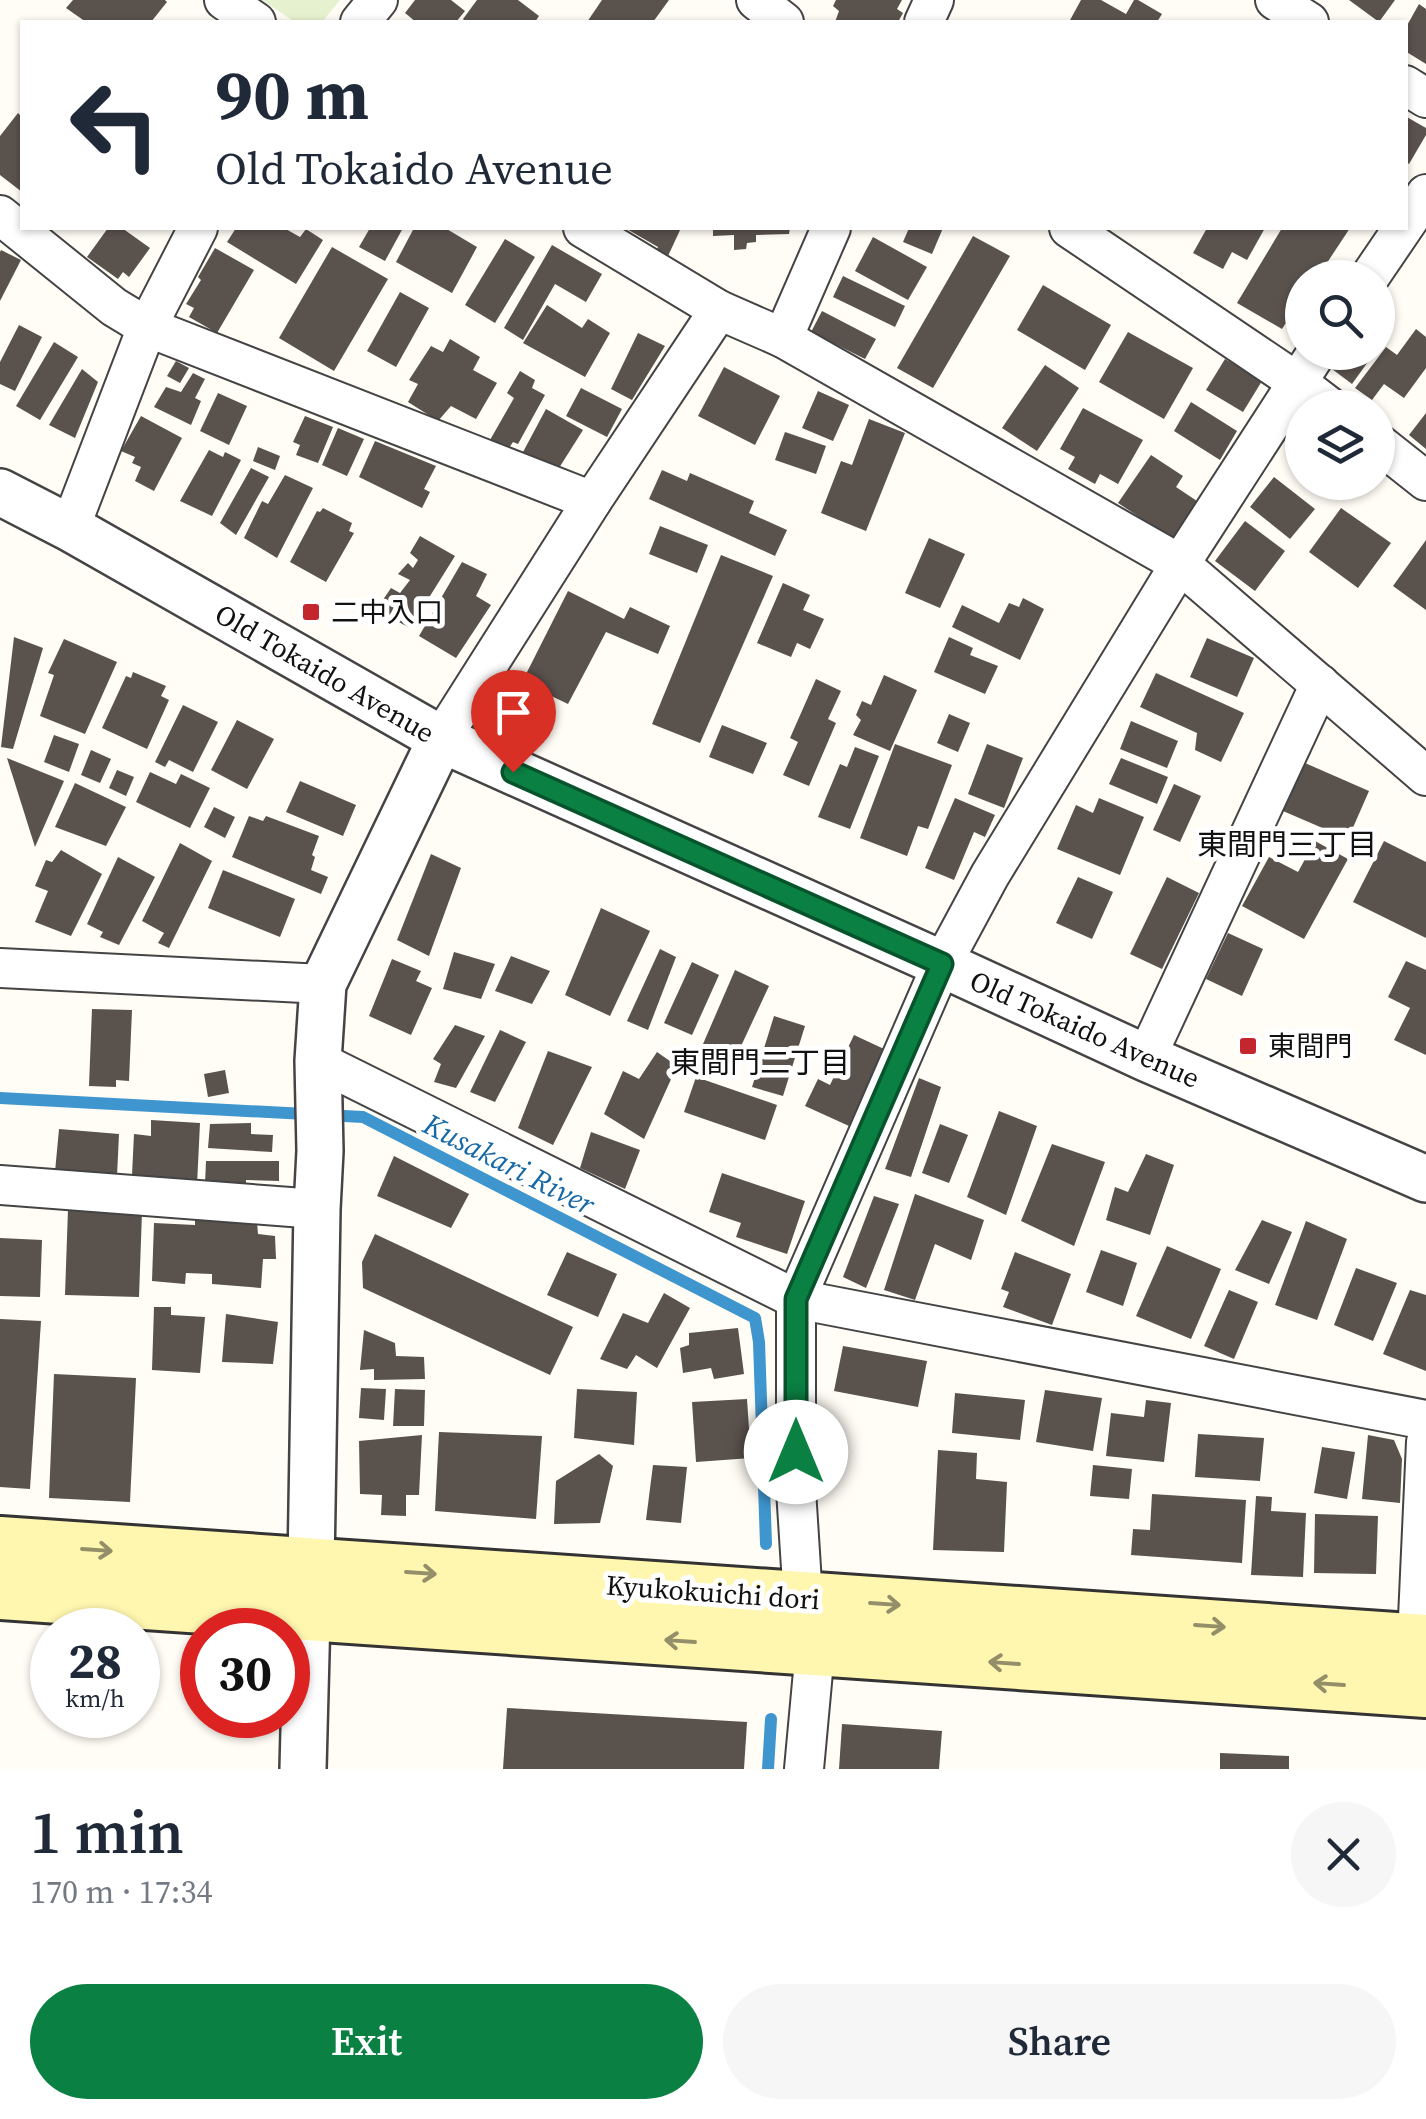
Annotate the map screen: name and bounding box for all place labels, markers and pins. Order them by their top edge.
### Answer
place label: 二中入口 [331,593,443,631]
marker: 二中入口 [300,601,322,623]
pin [471,670,556,773]
place label: 東間門 [1268,1027,1352,1065]
marker: 東間門 [1237,1035,1259,1057]

